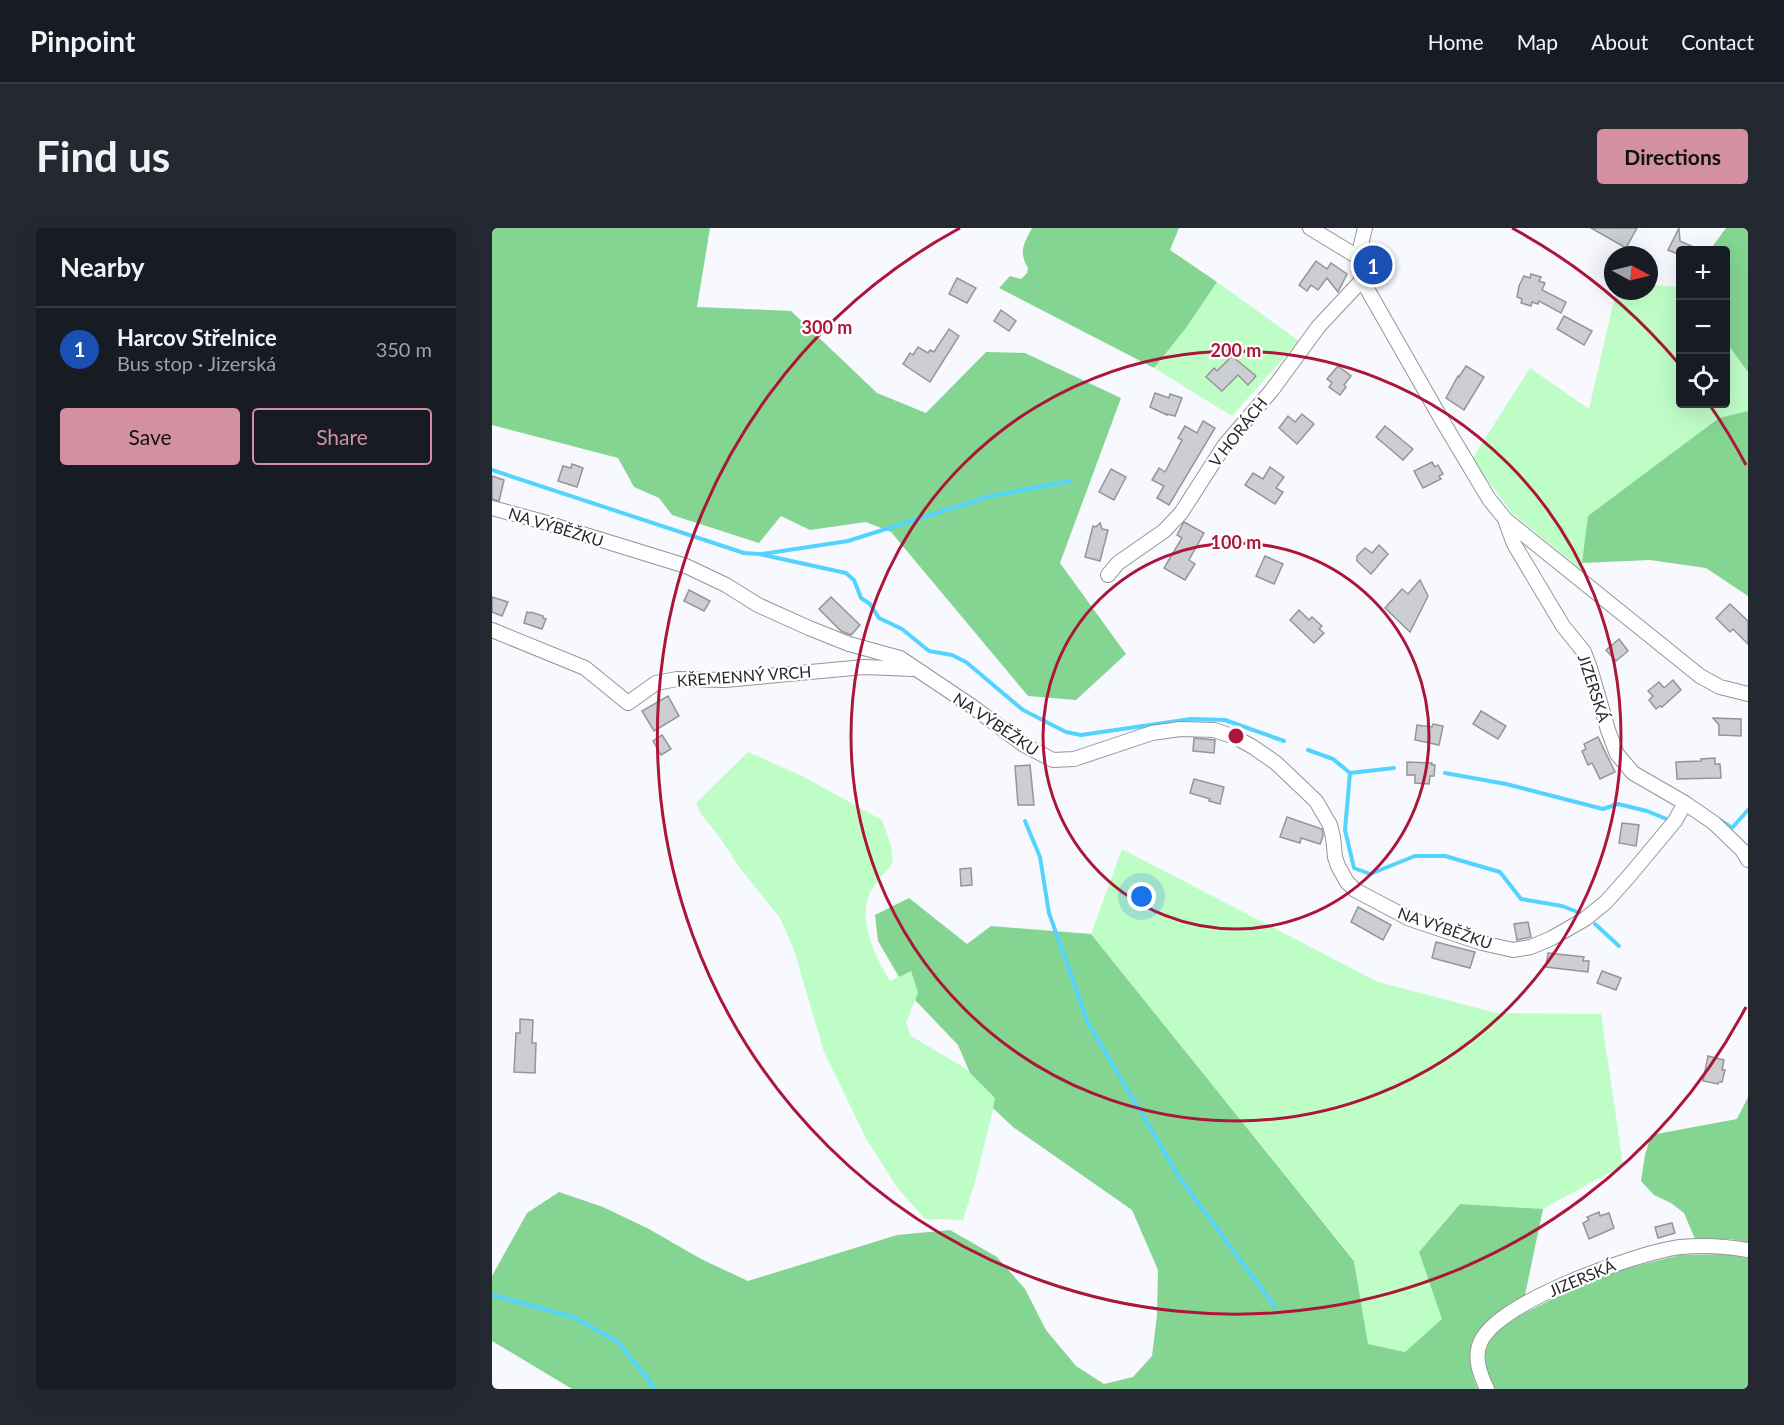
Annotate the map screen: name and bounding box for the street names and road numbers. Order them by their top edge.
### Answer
street label: V HORÁCH [1205,393,1271,470]
street label: NA VÝBĚŽKU [506,503,606,550]
street label: JIZERSKÁ [1575,652,1614,724]
street label: KŘEMENNÝ VRCH [676,661,812,690]
street label: NA VÝBĚŽKU [950,688,1042,759]
street label: NA VÝBĚŽKU [1396,903,1495,953]
street label: JIZERSKÁ [1546,1255,1618,1300]

